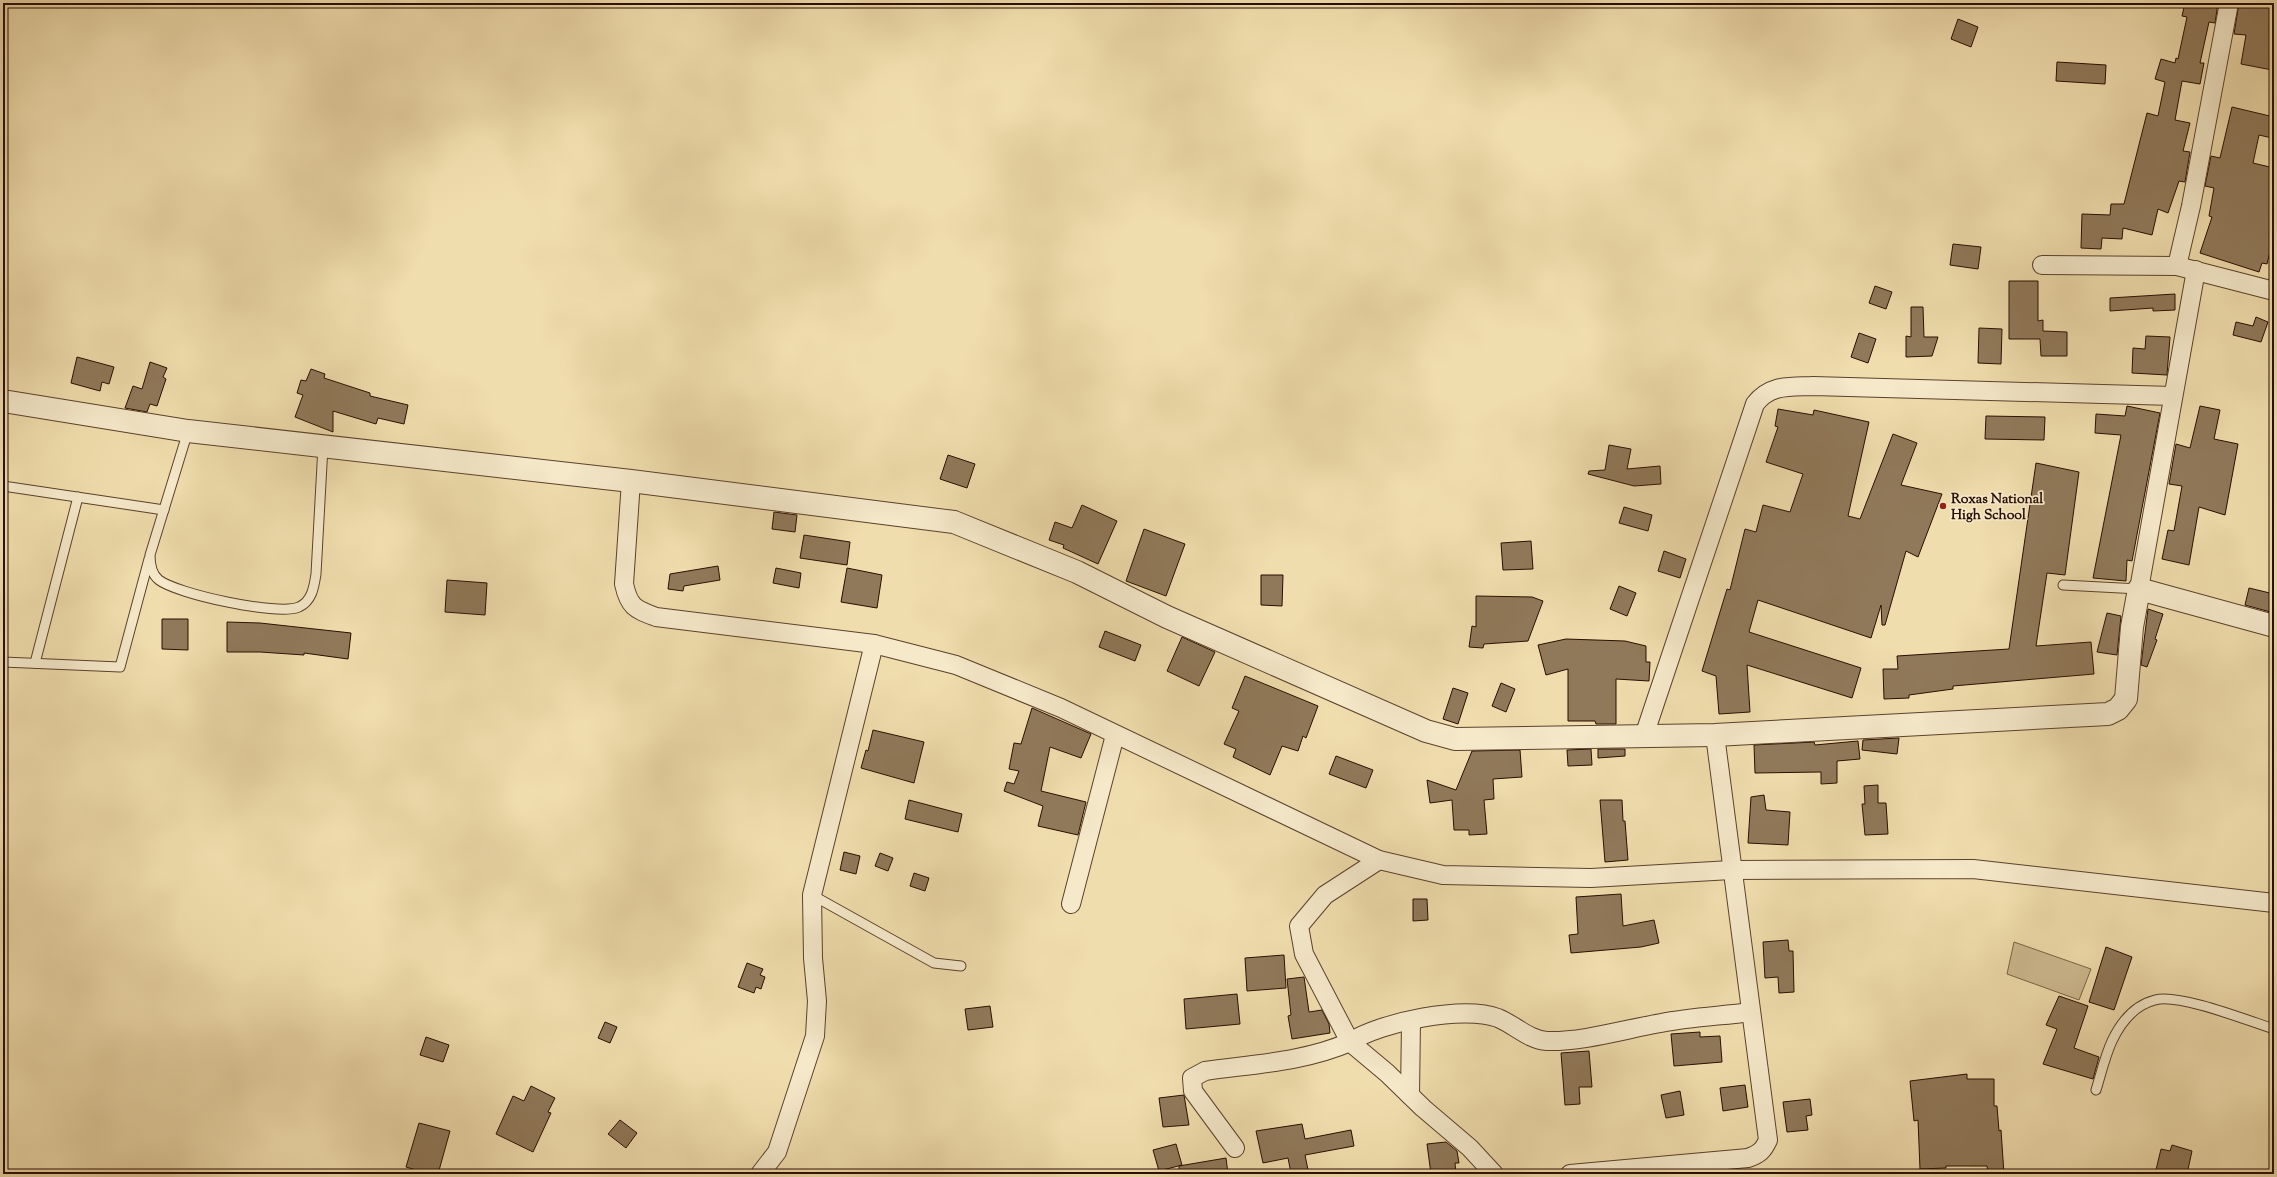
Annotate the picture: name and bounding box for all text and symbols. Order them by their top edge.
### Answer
place label: Roxas National High School [1951,490,2043,526]
marker: Roxas National High School [1938,501,1948,511]

